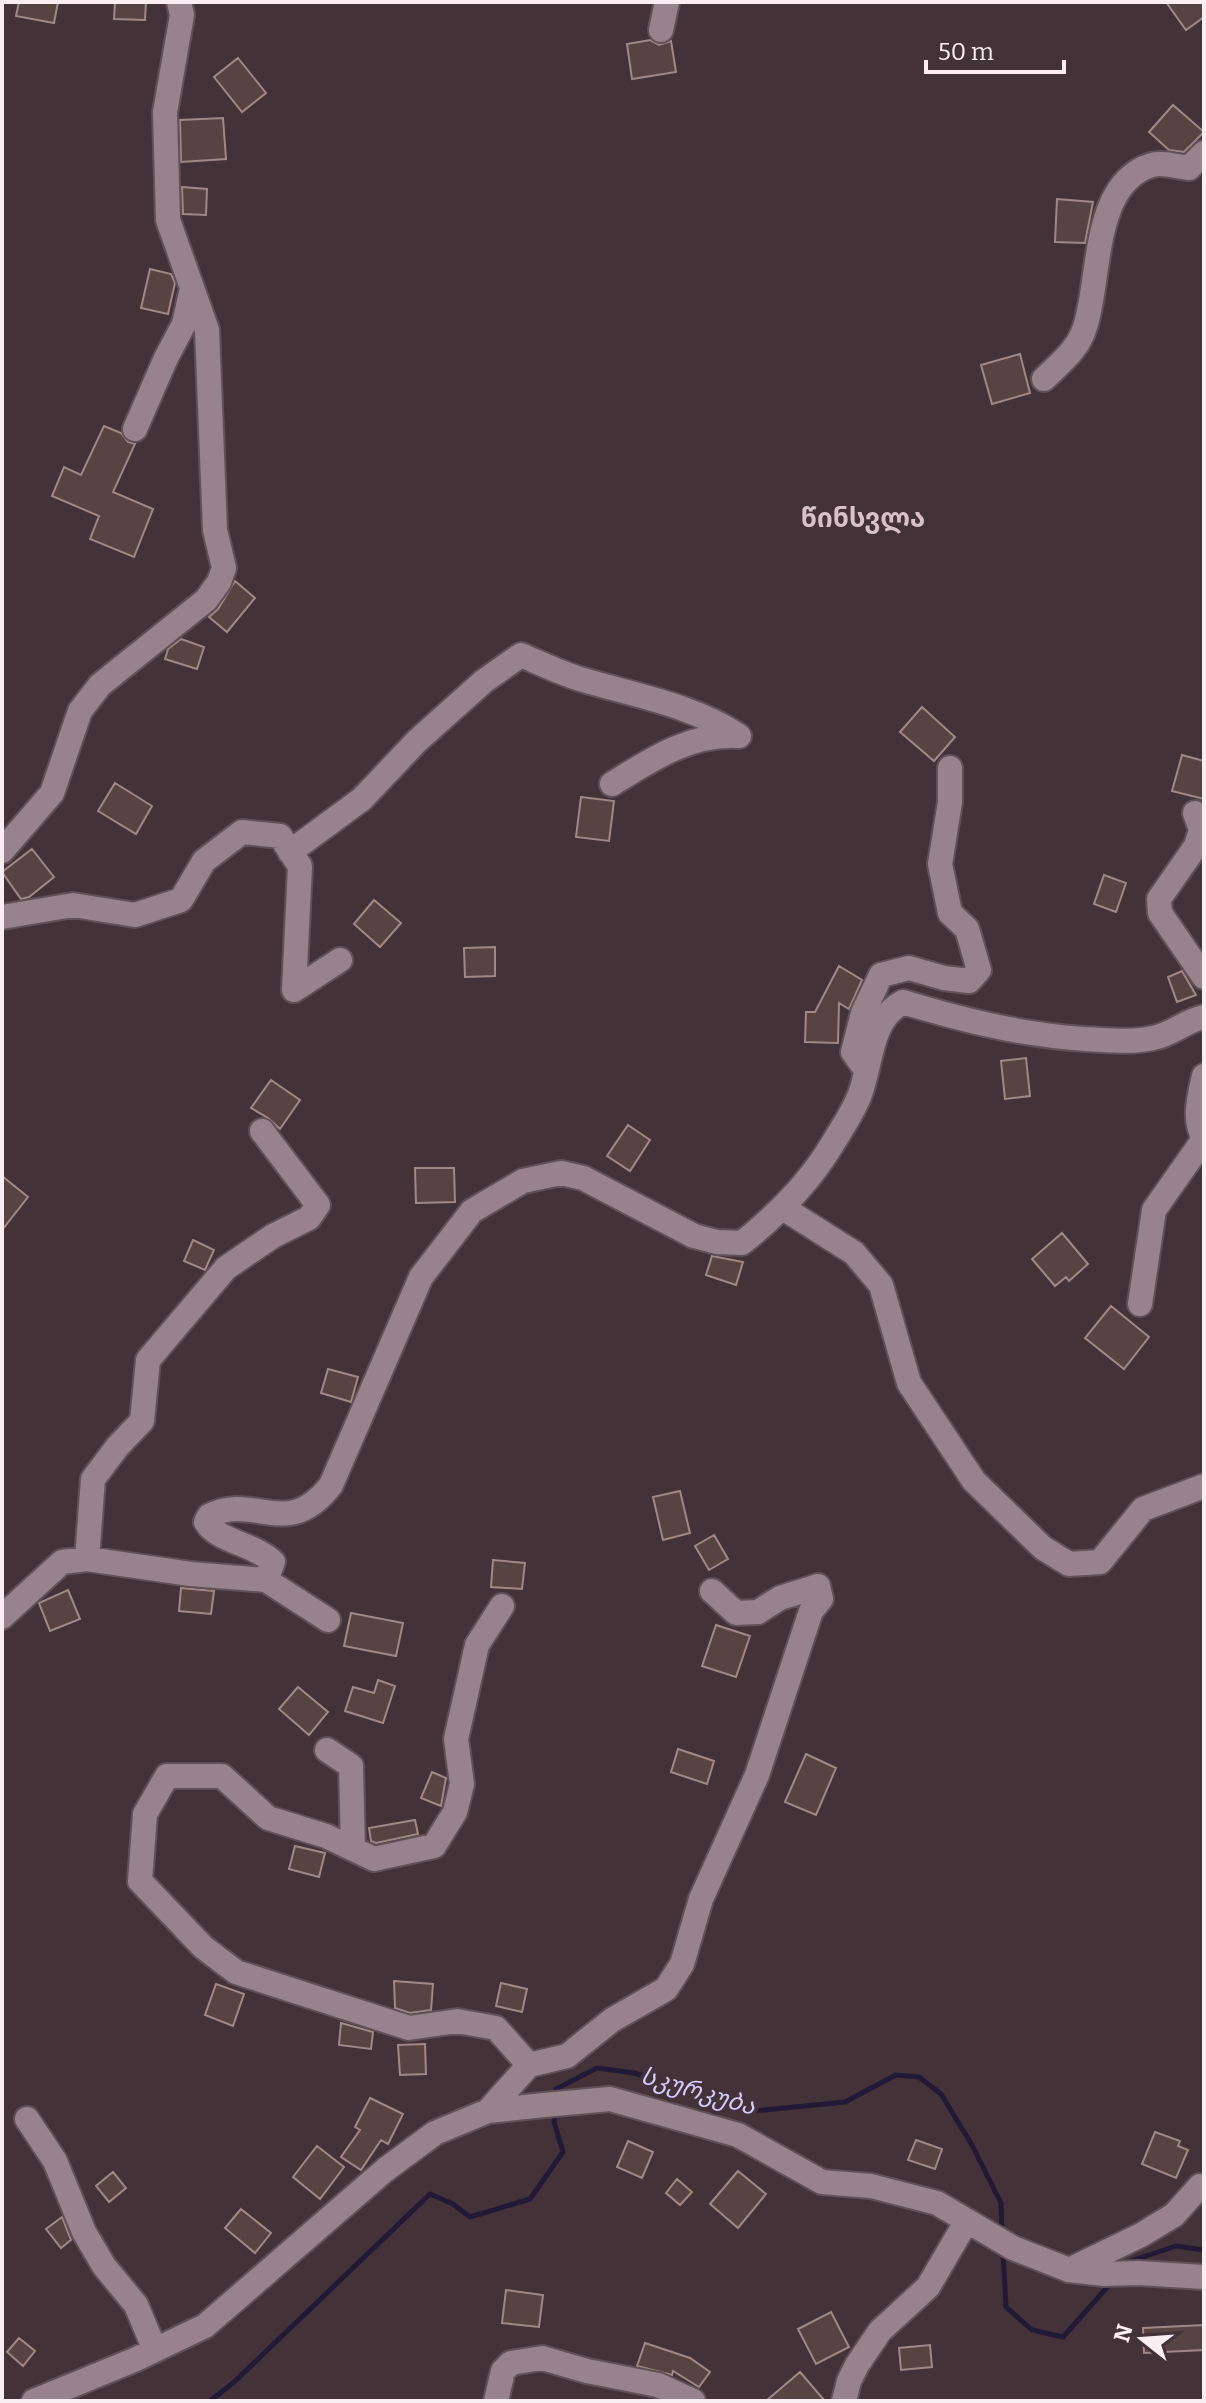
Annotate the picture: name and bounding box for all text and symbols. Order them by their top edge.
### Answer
scale bar [926,24,1064,74]
text: 50 m [938,38,994,66]
district label: წინსვლა [801,503,925,534]
water label: სკურკუბა [638,2061,759,2121]
north arrow [1102,2299,1182,2379]
text: N [1108,2321,1139,2345]

